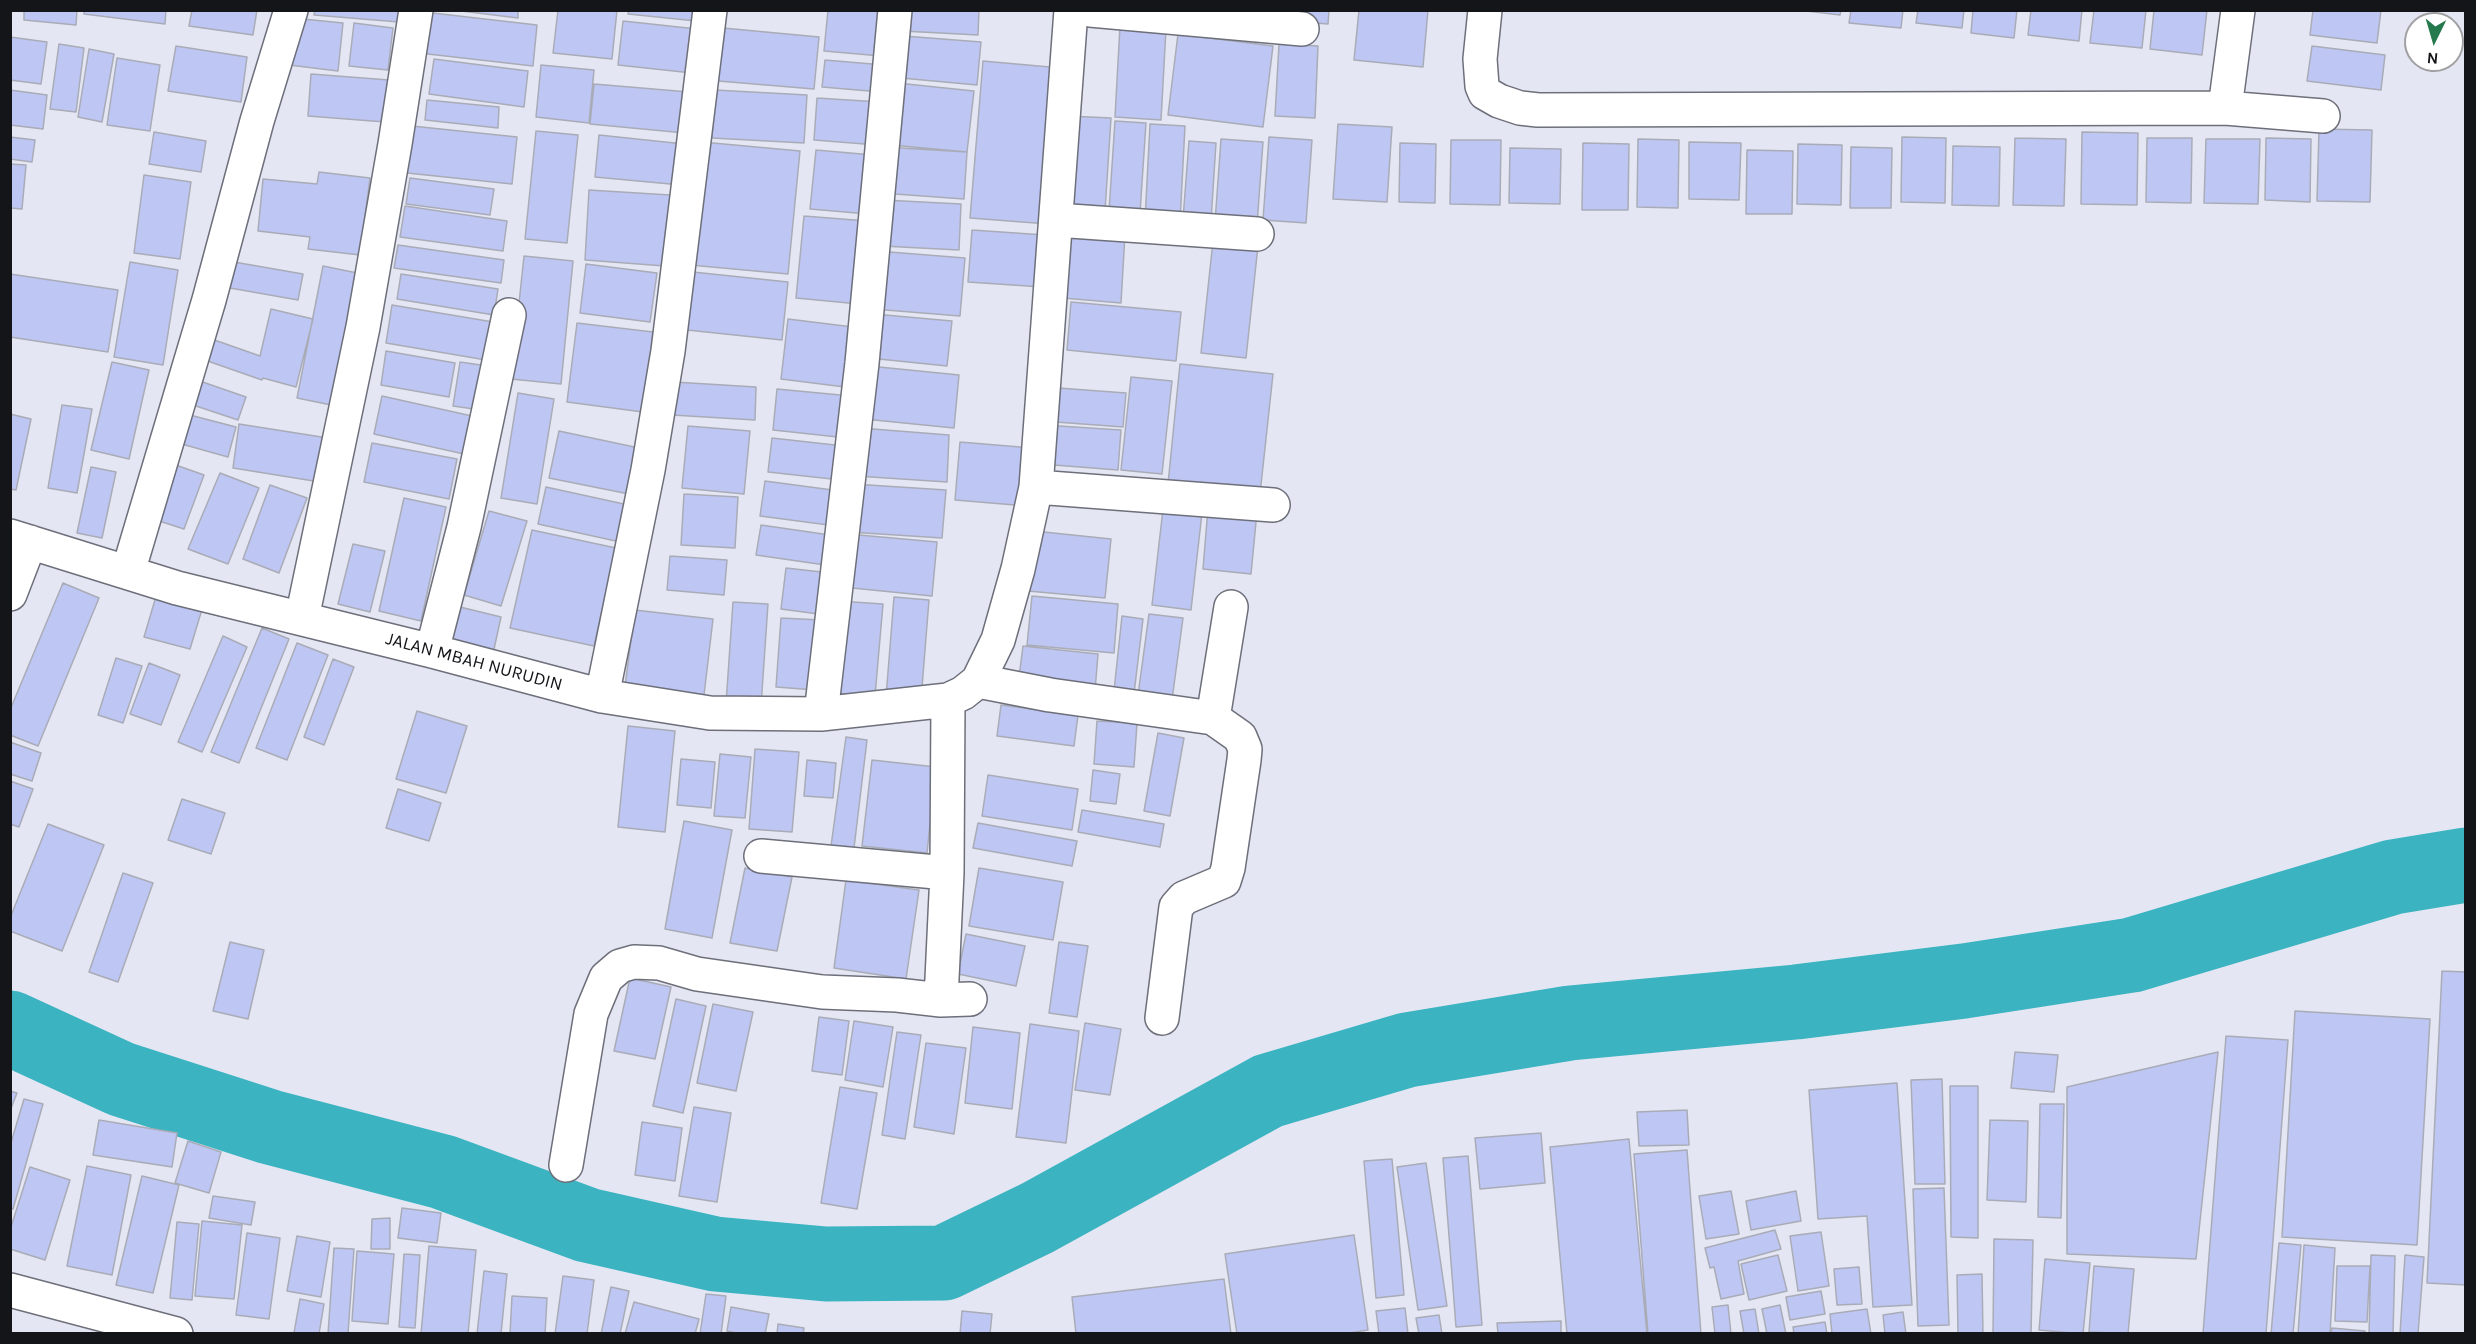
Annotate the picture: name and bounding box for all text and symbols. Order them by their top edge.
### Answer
north arrow [2404,12,2464,72]
text: N [2426,48,2439,68]
street label: JALAN MBAH NURUDIN [383,628,565,696]

